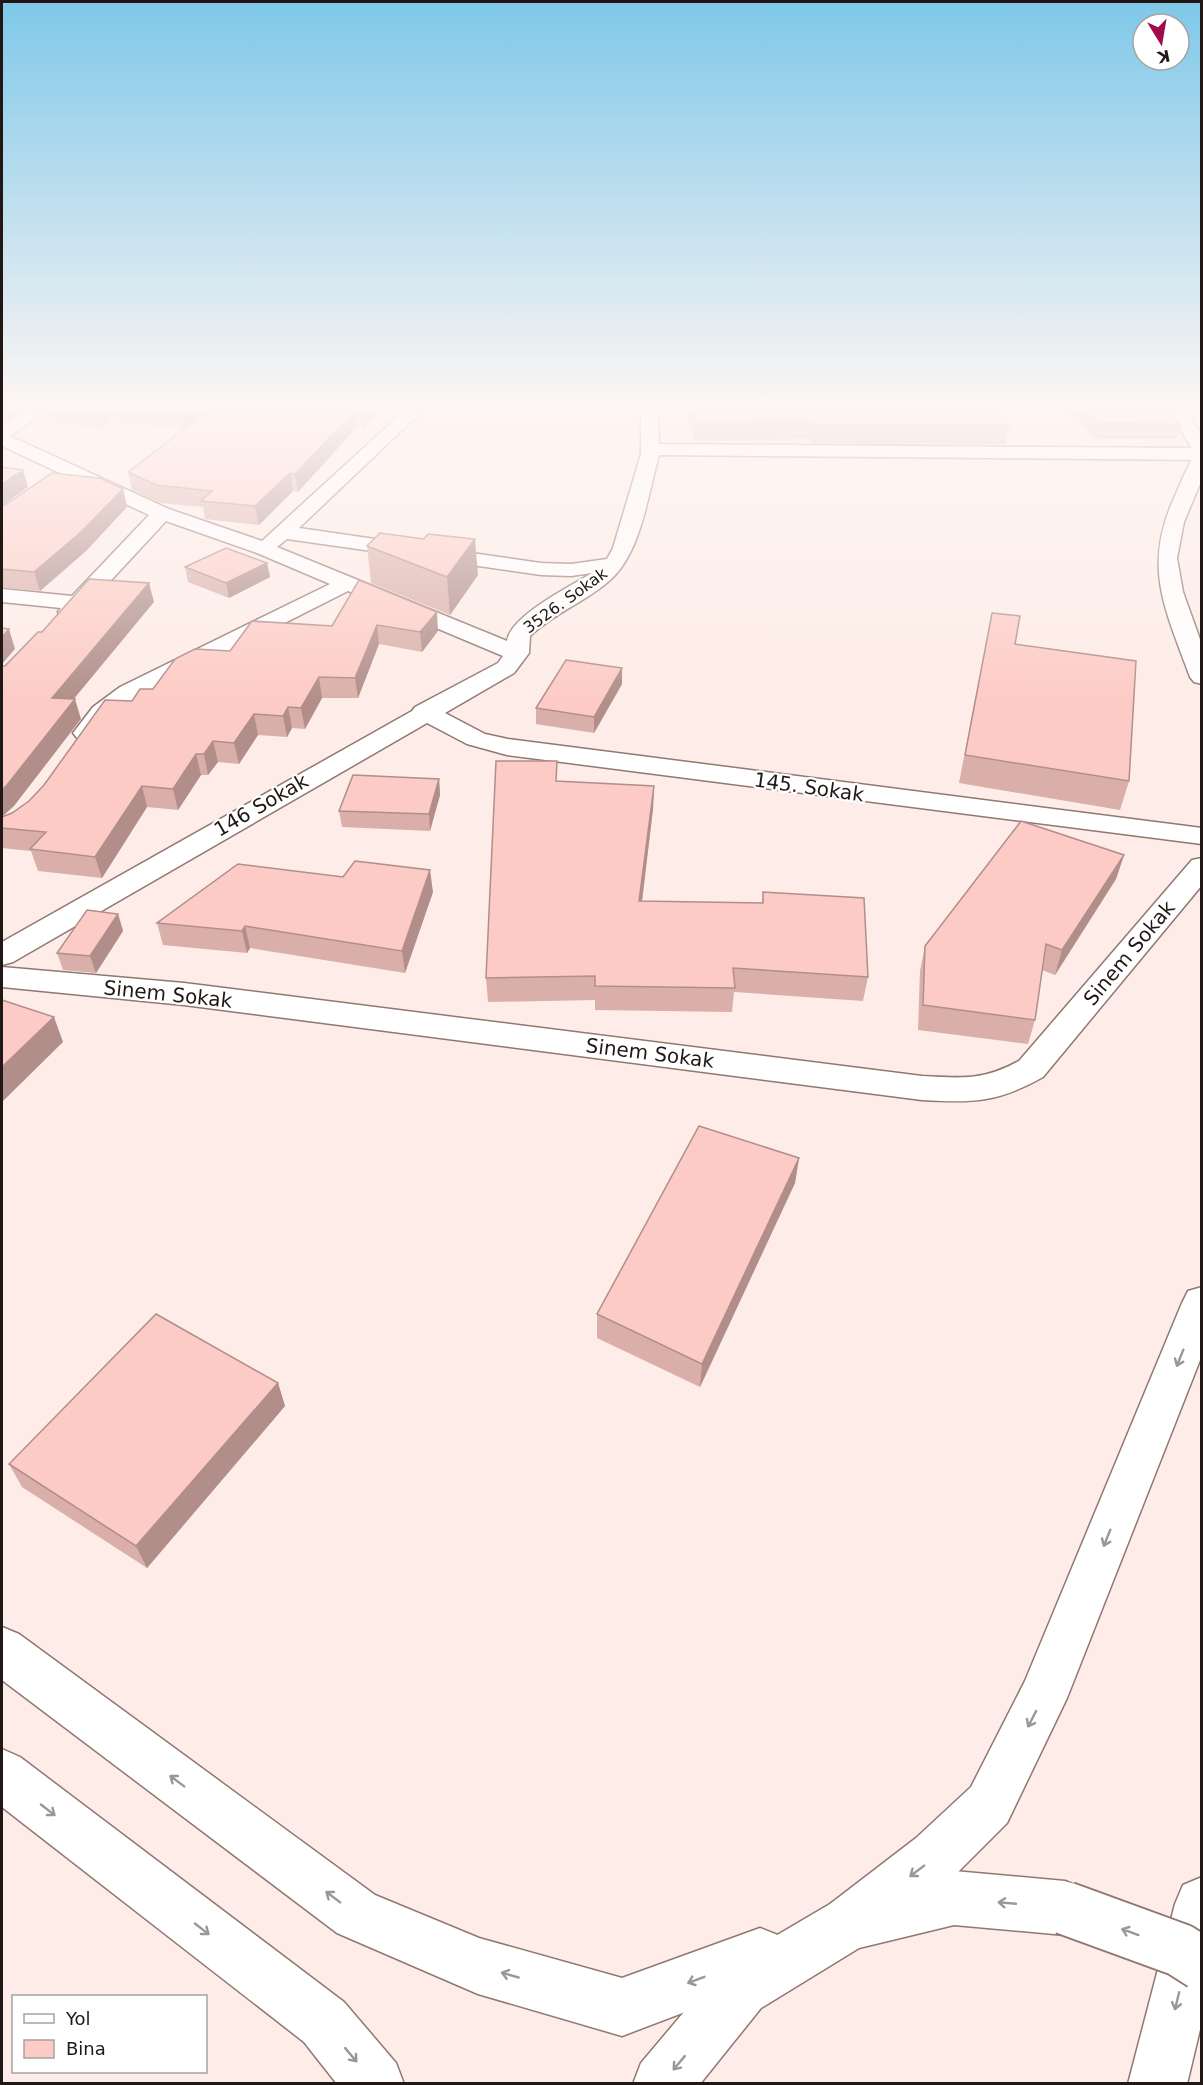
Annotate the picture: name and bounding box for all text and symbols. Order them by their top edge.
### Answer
north arrow [1131,12,1191,72]
text: K [1155,46,1172,67]
street label: 3526. Sokak [520,563,611,637]
street label: 145. Sokak [752,767,866,807]
street label: 146 Sokak [210,768,313,842]
street label: Sinem Sokak [1078,896,1180,1010]
street label: Sinem Sokak [103,975,234,1013]
street label: Sinem Sokak [584,1033,716,1073]
one-way arrow [1174,1348,1185,1366]
one-way arrow [1101,1529,1112,1547]
one-way arrow [1026,1709,1037,1727]
one-way arrow [169,1774,185,1787]
one-way arrow [40,1804,56,1817]
one-way arrow [909,1865,925,1878]
one-way arrow [326,1890,342,1903]
one-way arrow [997,1897,1017,1908]
one-way arrow [194,1923,210,1936]
one-way arrow [1121,1925,1139,1936]
one-way arrow [501,1969,520,1980]
one-way arrow [687,1975,706,1986]
one-way arrow [1171,1991,1183,2010]
legend [12,1995,207,2073]
text: Yol [65,2008,91,2029]
text: Bina [66,2038,106,2059]
one-way arrow [344,2047,358,2062]
one-way arrow [672,2055,686,2070]

